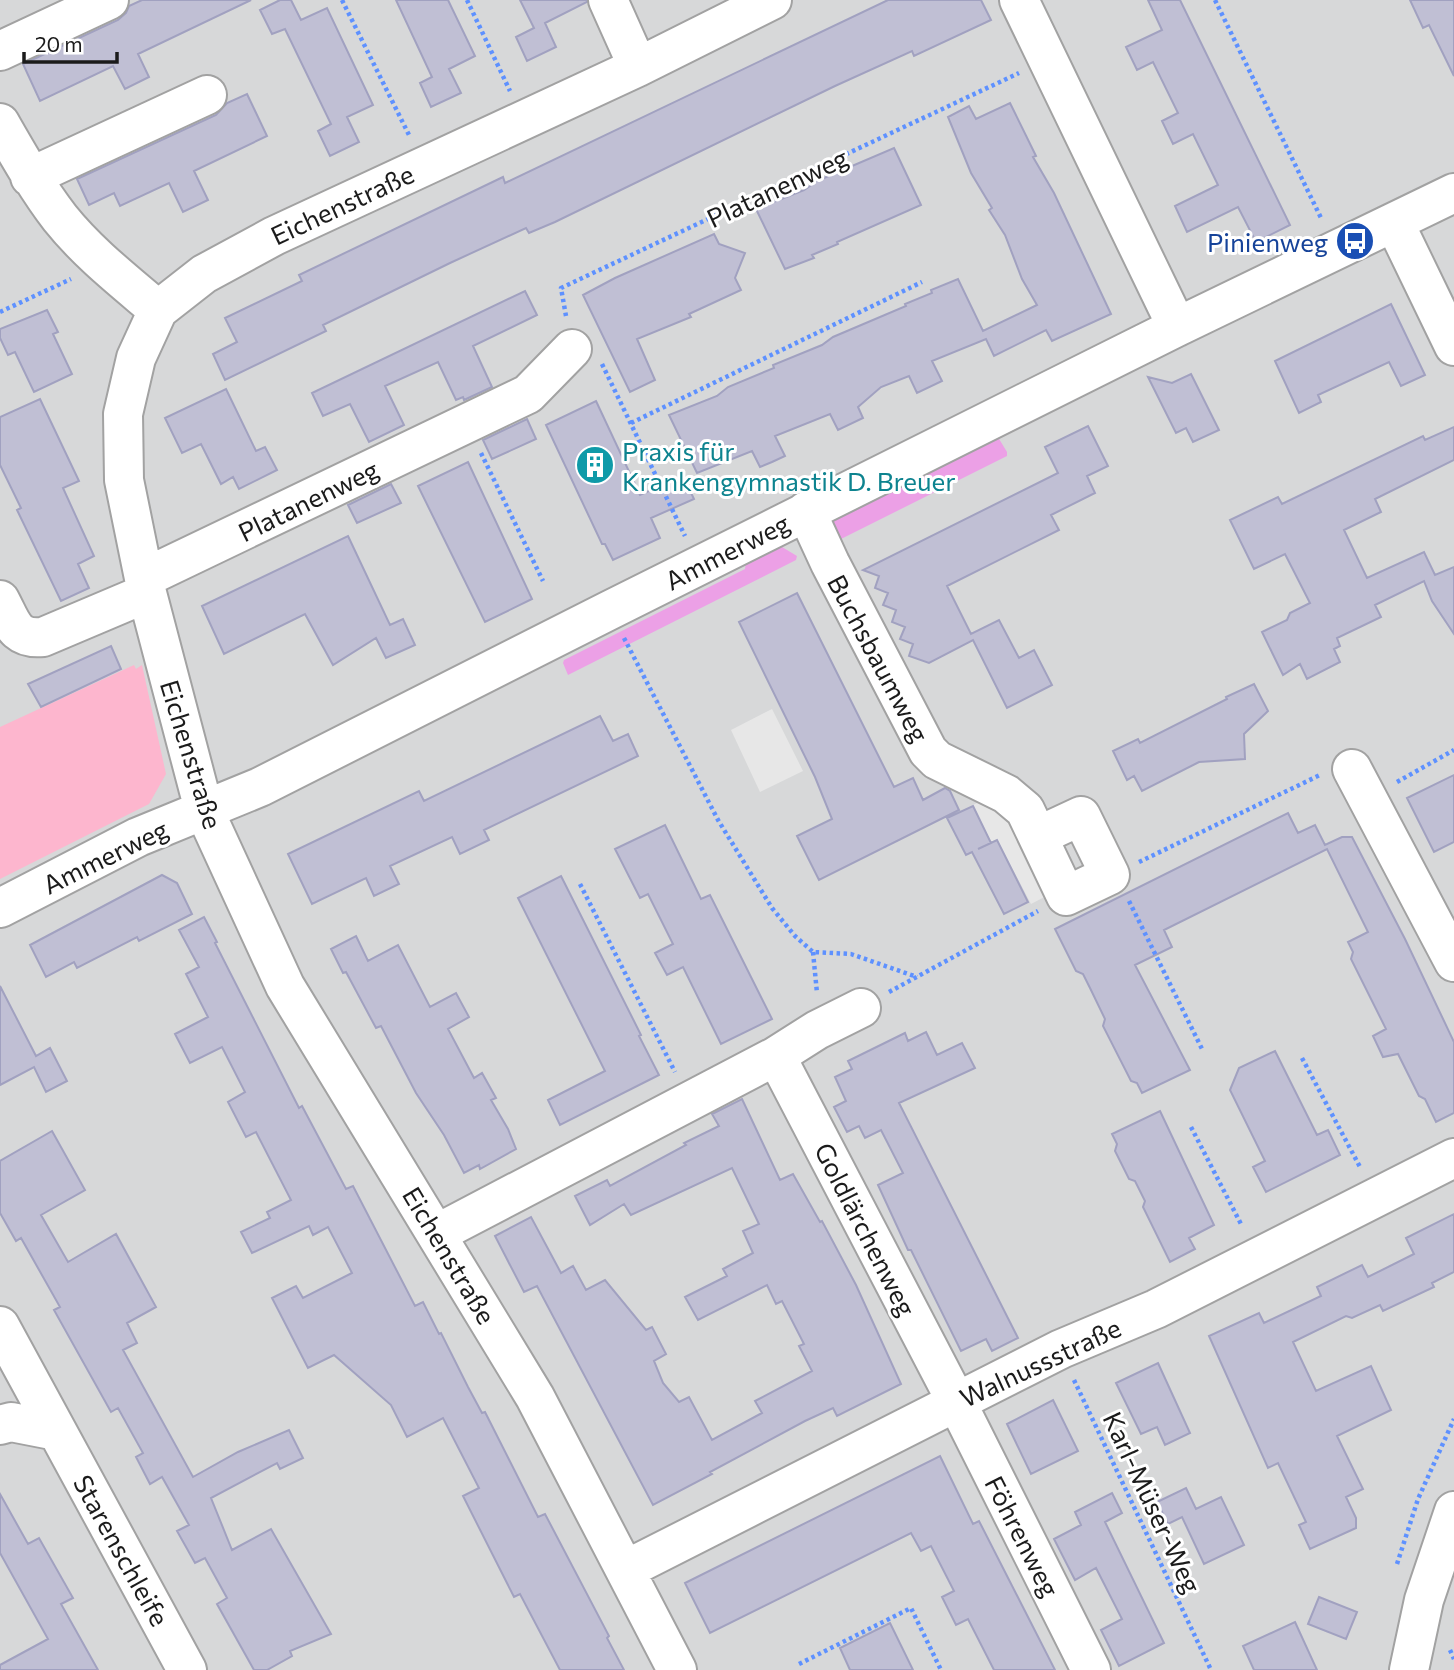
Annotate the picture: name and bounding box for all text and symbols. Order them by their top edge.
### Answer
scale bar [24,21,117,65]
text: 20 m [35,31,83,56]
street label: Platanenweg [701,141,853,233]
street label: Eichenstraße [266,157,418,251]
bus stop icon: Pinienweg [1334,220,1376,262]
place label: Pinienweg [1207,226,1328,257]
place label: Praxis für Krankengymnastik D. Breuer [622,435,956,496]
building icon: Praxis für Krankengymnastik D. Breuer [574,444,616,486]
street label: Platanenweg [233,453,383,547]
street label: Ammerweg [660,506,794,596]
street label: Buchsbaumweg [822,569,936,747]
street label: Eichenstraße [155,676,229,832]
street label: Ammerweg [37,812,173,900]
street label: Goldlärchenweg [809,1137,923,1321]
street label: Eichenstraße [397,1181,503,1329]
street label: Walnussstraße [955,1311,1125,1413]
street label: Karl-Müser-Weg [1097,1406,1209,1598]
street label: Starenschleife [68,1469,176,1631]
street label: Föhrenweg [979,1471,1067,1601]

